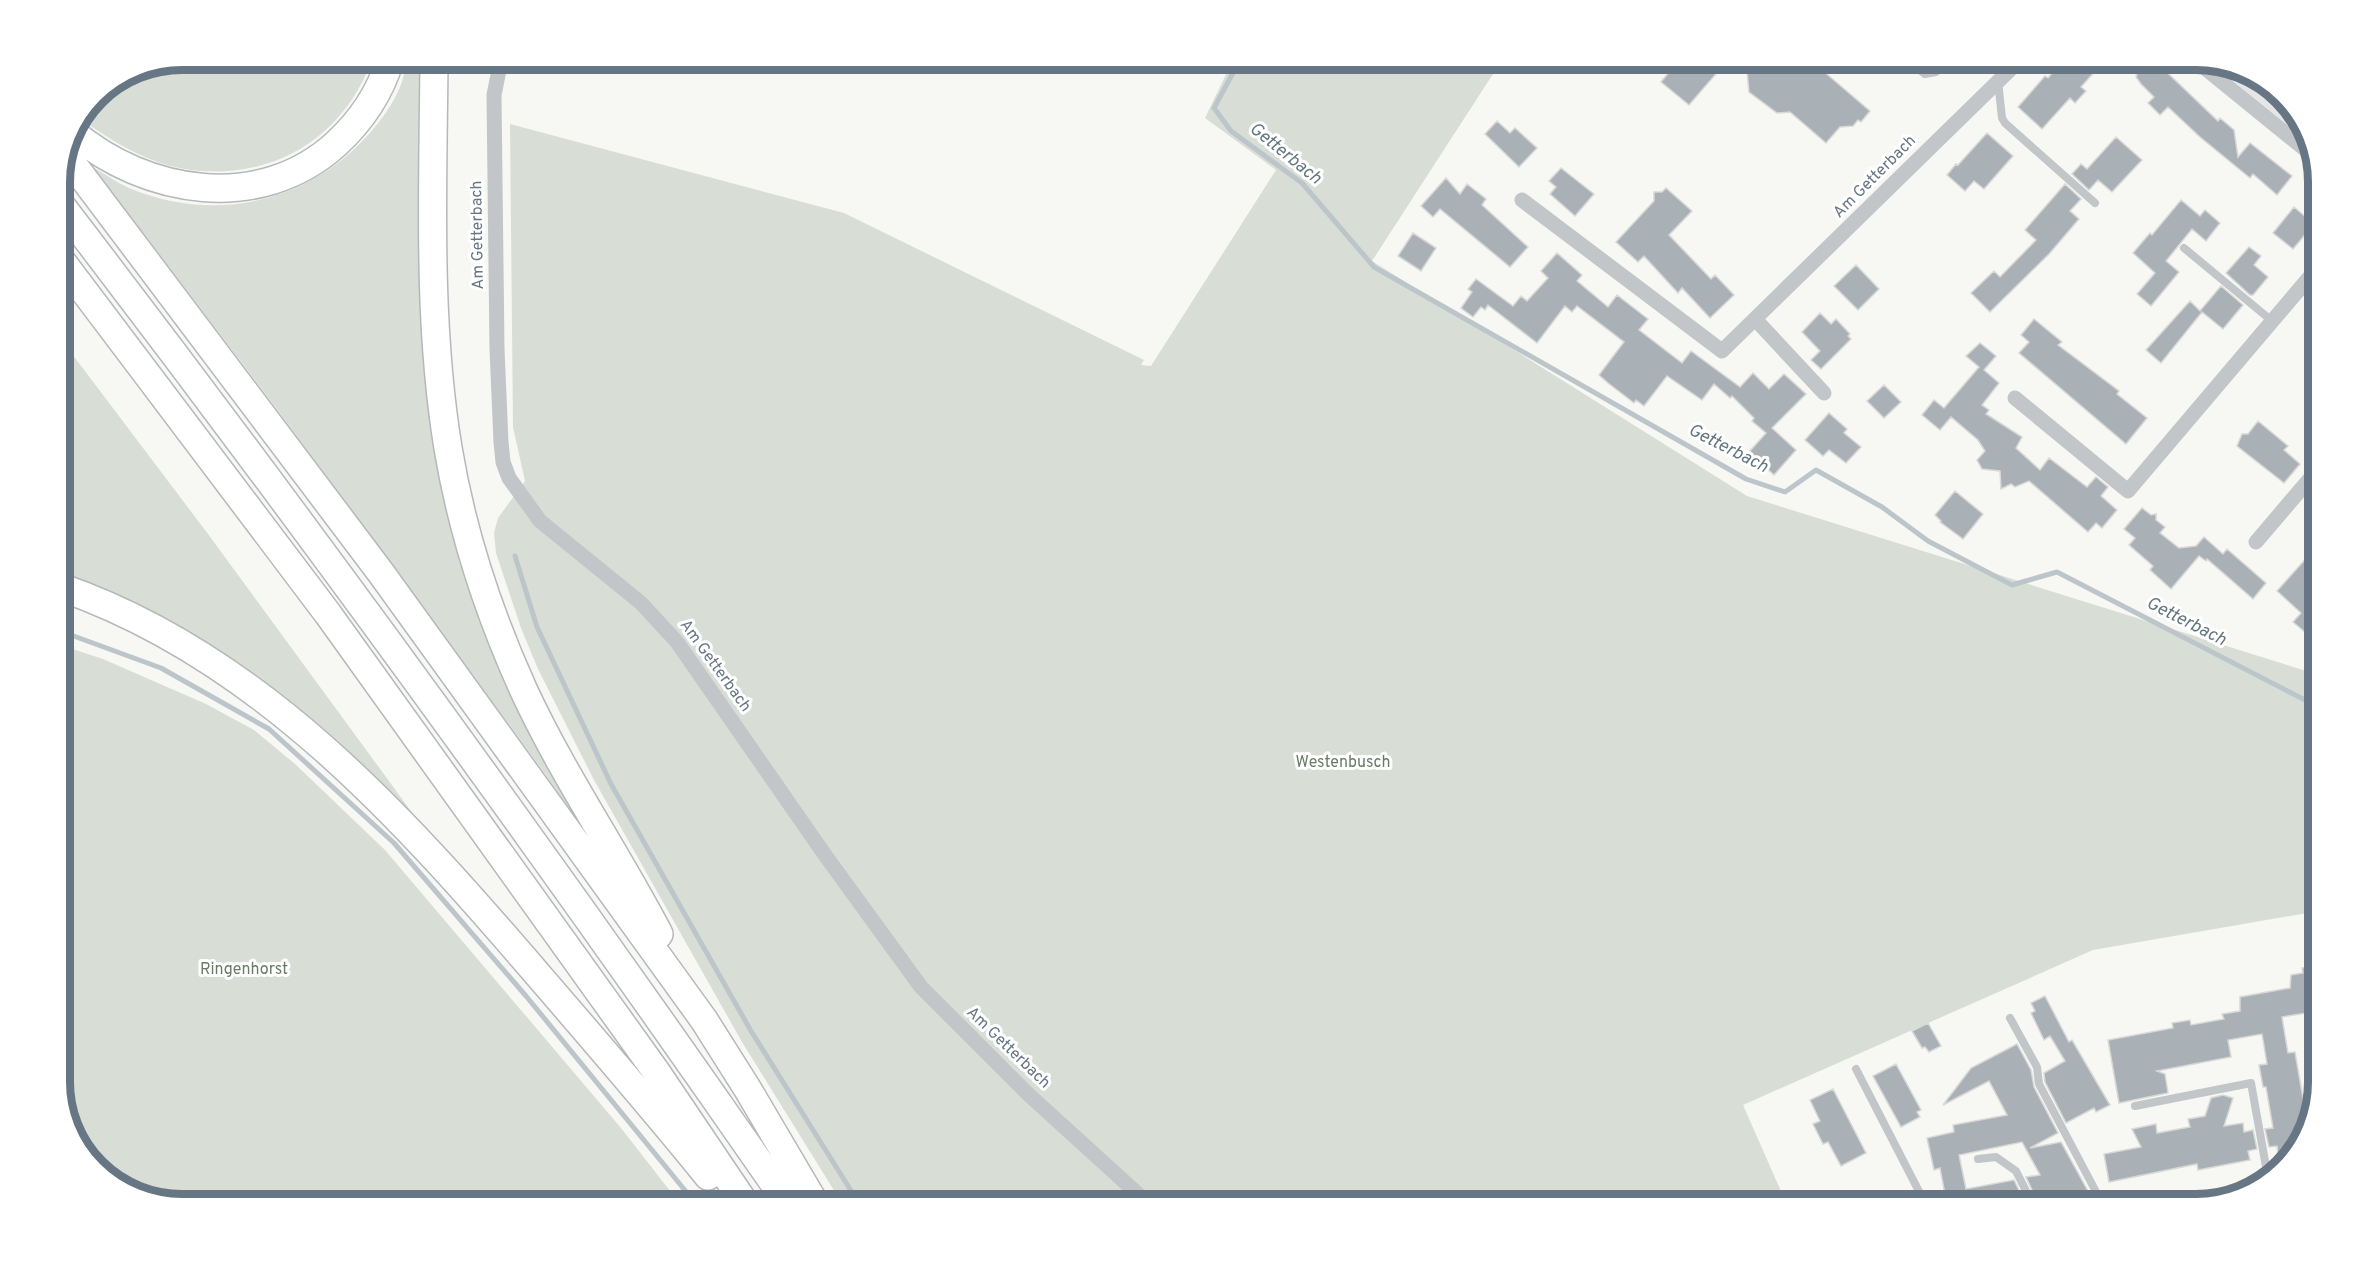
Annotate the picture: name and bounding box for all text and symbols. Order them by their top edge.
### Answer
water label: Getterbach [1244,118,1326,190]
street label: Am Getterbach [1829,131,1921,223]
street label: Am Getterbach [467,180,489,290]
water label: Getterbach [1684,419,1772,479]
water label: Getterbach [2142,592,2230,652]
street label: Am Getterbach [675,616,755,716]
park label: Westenbusch [1296,753,1390,773]
park label: Ringenhorst [200,960,288,980]
street label: Am Getterbach [962,1003,1054,1093]

